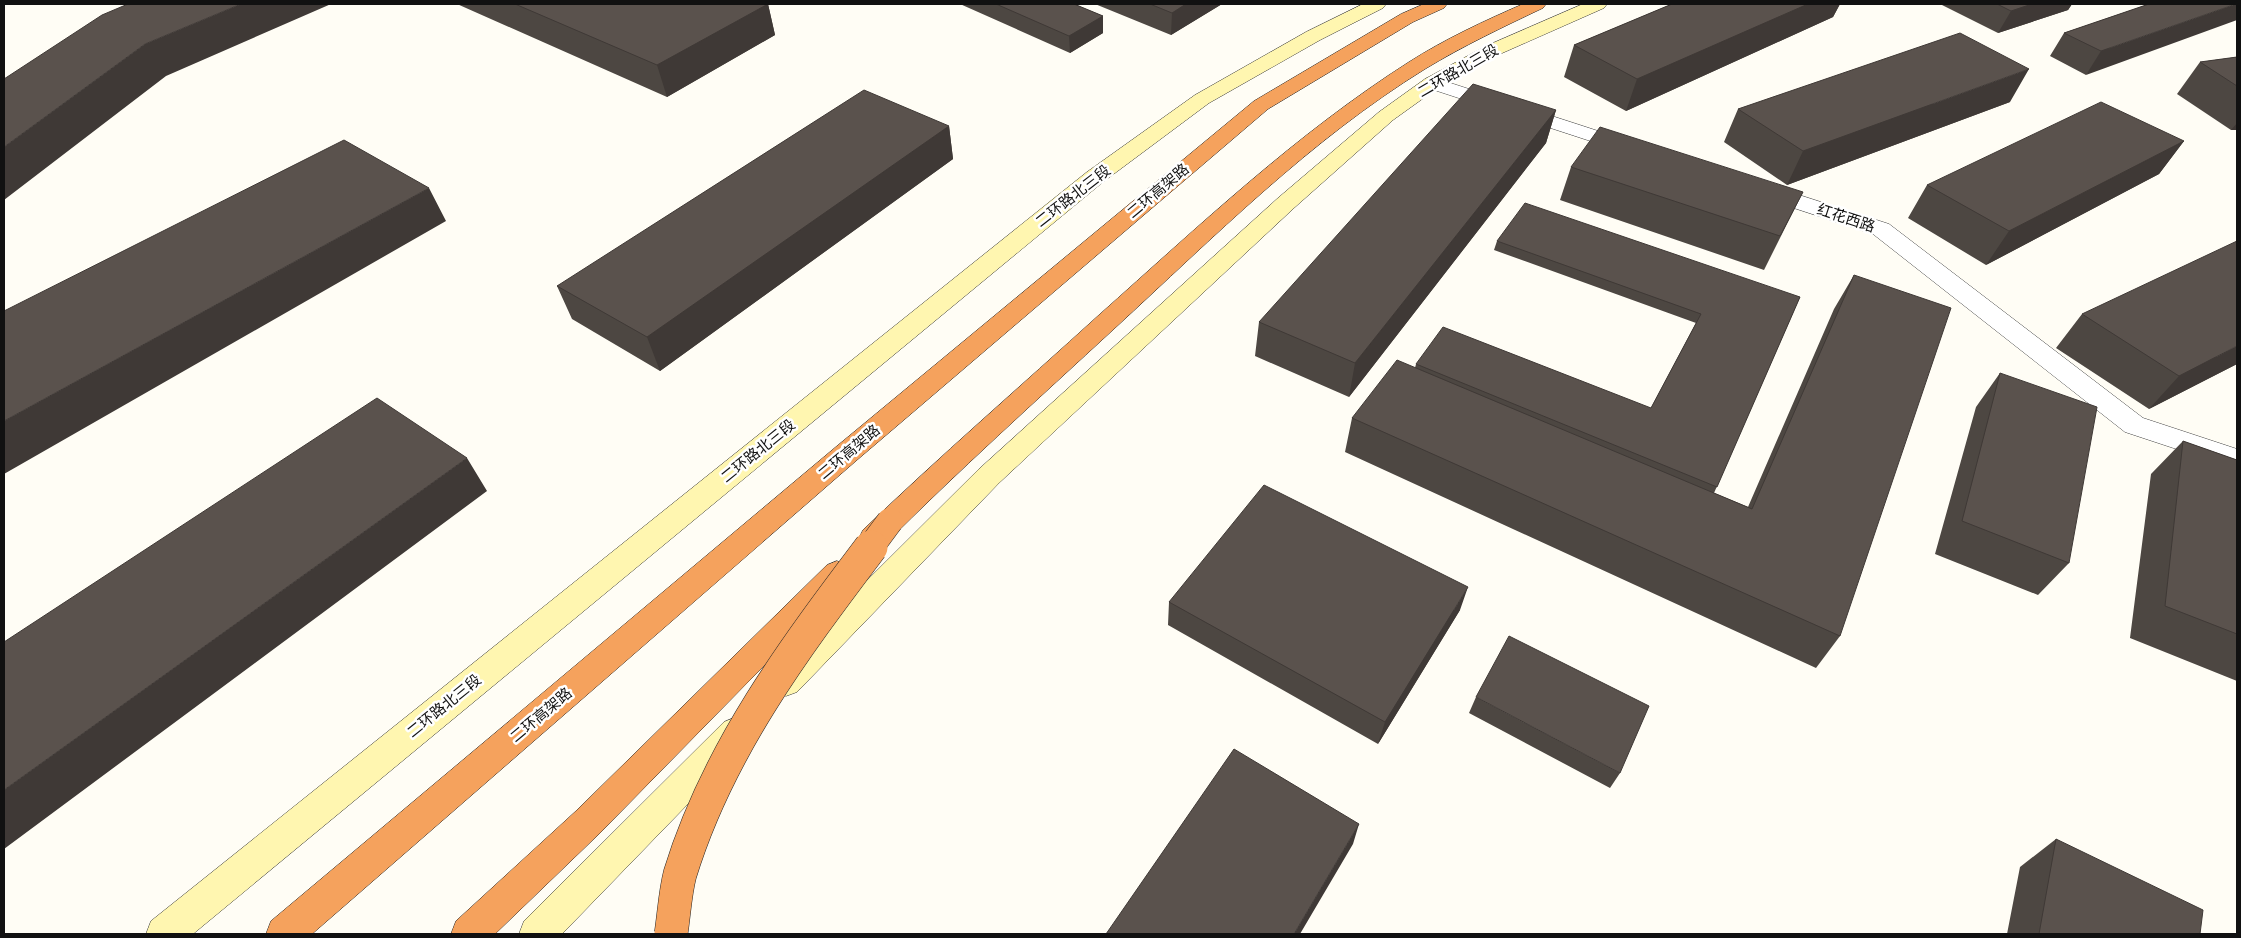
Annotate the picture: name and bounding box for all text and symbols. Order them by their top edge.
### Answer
street label: 二环路北三段 [1414,39,1503,104]
street label: 二环高架路 [1122,158,1194,224]
street label: 二环路北三段 [1031,160,1116,233]
street label: 红花西路 [1814,198,1878,239]
street label: 二环路北三段 [716,414,801,489]
street label: 二环高架路 [813,419,885,485]
street label: 二环路北三段 [402,669,487,744]
street label: 二环高架路 [505,682,577,748]

